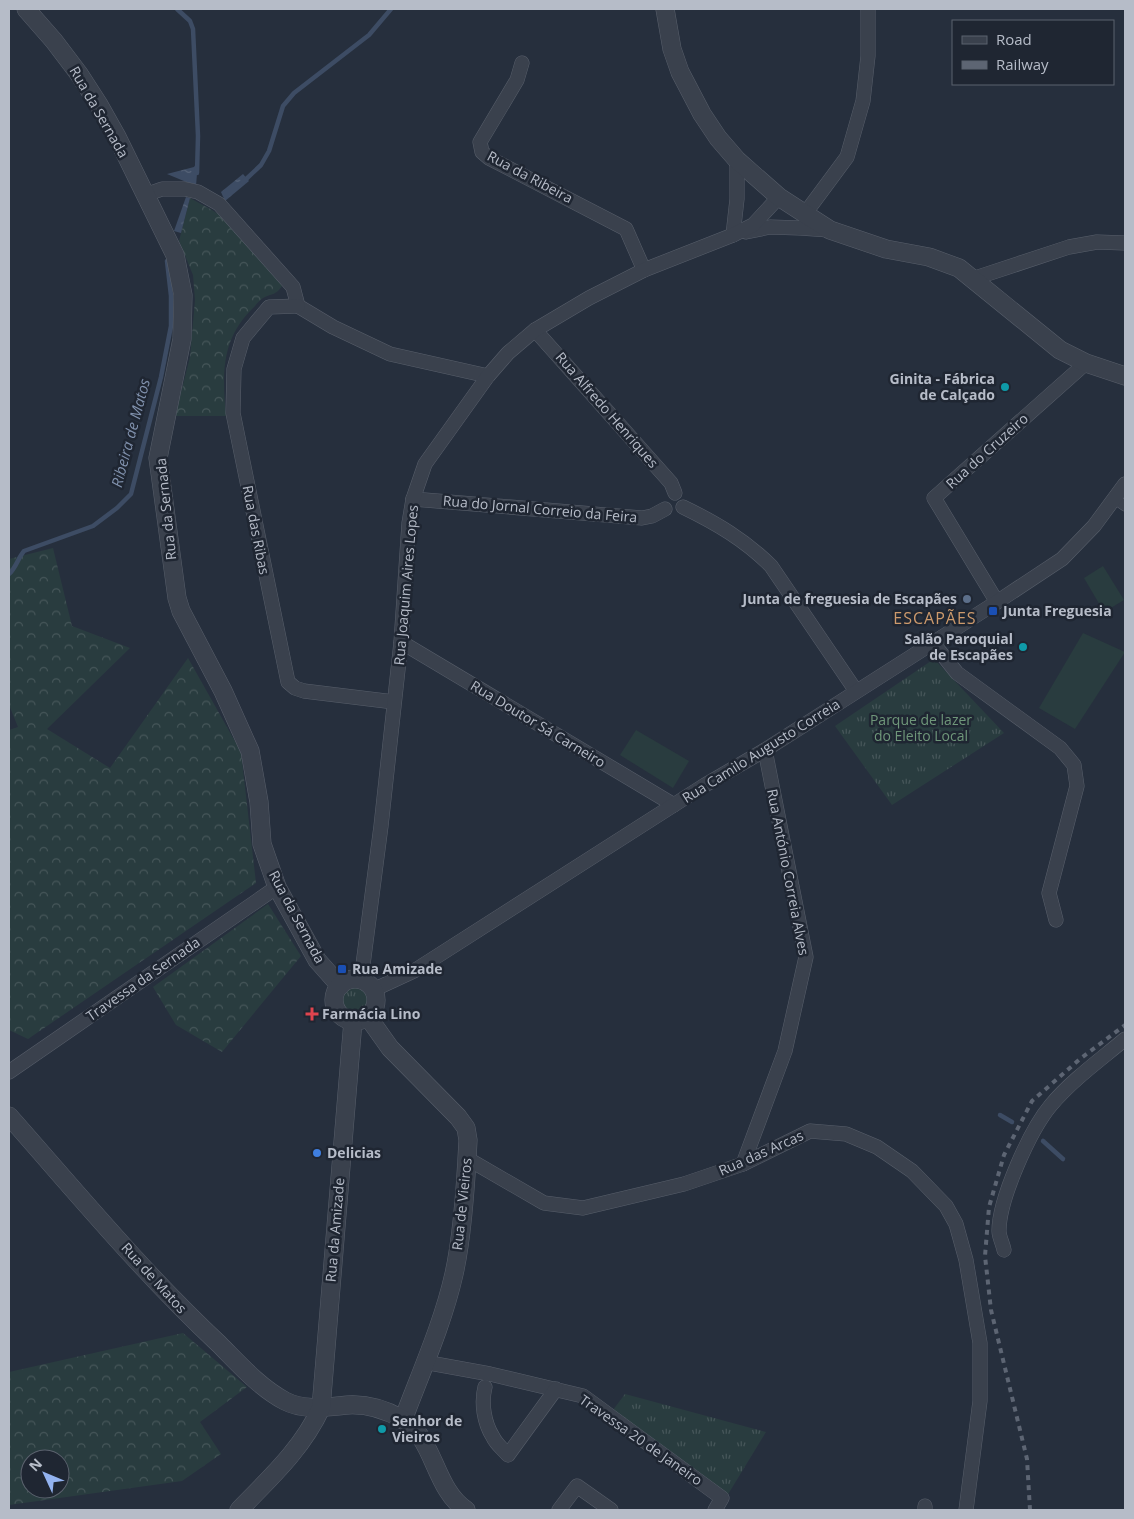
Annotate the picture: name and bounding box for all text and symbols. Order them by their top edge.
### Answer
legend [952,20,1114,85]
text: Road [996,29,1032,49]
text: Railway [996,54,1049,74]
street label: Rua da Sernada [66,63,133,161]
street label: Rua da Ribeira [484,146,576,207]
street label: Rua Alfredo Henriques [552,348,663,472]
place label: Ginita - Fábrica de Calçado [890,369,995,404]
water label: Ribeira de Matos [106,376,154,489]
marker: Ginita - Fábrica de Calçado [999,381,1011,393]
street label: Rua do Cruzeiro [941,409,1032,493]
street label: Rua da Sernada [151,457,180,561]
street label: Rua das Ribas [239,484,275,576]
street label: Rua do Jornal Correio da Feira [442,491,638,526]
street label: Rua Joaquim Aires Lopes [389,504,422,666]
place label: Junta de freguesia de Escapães [741,589,957,608]
marker: Junta de freguesia de Escapães [961,593,973,605]
place label: Junta Freguesia [1001,601,1112,620]
marker: Junta Freguesia [987,605,999,617]
district label: ESCAPÃES [893,607,977,629]
place label: Salão Paroquial de Escapães [904,629,1013,664]
marker: Salão Paroquial de Escapães [1017,641,1029,653]
street label: Rua Doutor Sá Carneiro [467,676,609,771]
street label: Rua Camilo Augusto Correia [678,694,843,807]
park label: Parque de lazer do Eleito Local [870,710,972,745]
street label: Rua António Correia Alves [763,787,814,957]
street label: Rua da Sernada [265,867,330,967]
street label: Travessa da Sernada [82,932,203,1025]
place label: Rua Amizade [352,959,443,978]
marker: Rua Amizade [336,963,348,975]
place label: Farmácia Lino [322,1004,421,1023]
marker: Farmácia Lino [306,1008,318,1020]
street label: Rua das Arcas [715,1125,807,1180]
place label: Delicias [327,1143,381,1162]
marker: Delicias [311,1147,323,1159]
street label: Rua de Vieiros [447,1156,476,1251]
street label: Rua da Amizade [320,1177,349,1283]
street label: Rua de Matos [117,1238,191,1317]
street label: Travessa 20 de Janeiro [576,1390,707,1489]
place label: Senhor de Vieiros [392,1411,462,1446]
marker: Senhor de Vieiros [376,1423,388,1435]
north arrow [20,1449,70,1499]
text: N [24,1454,46,1475]

